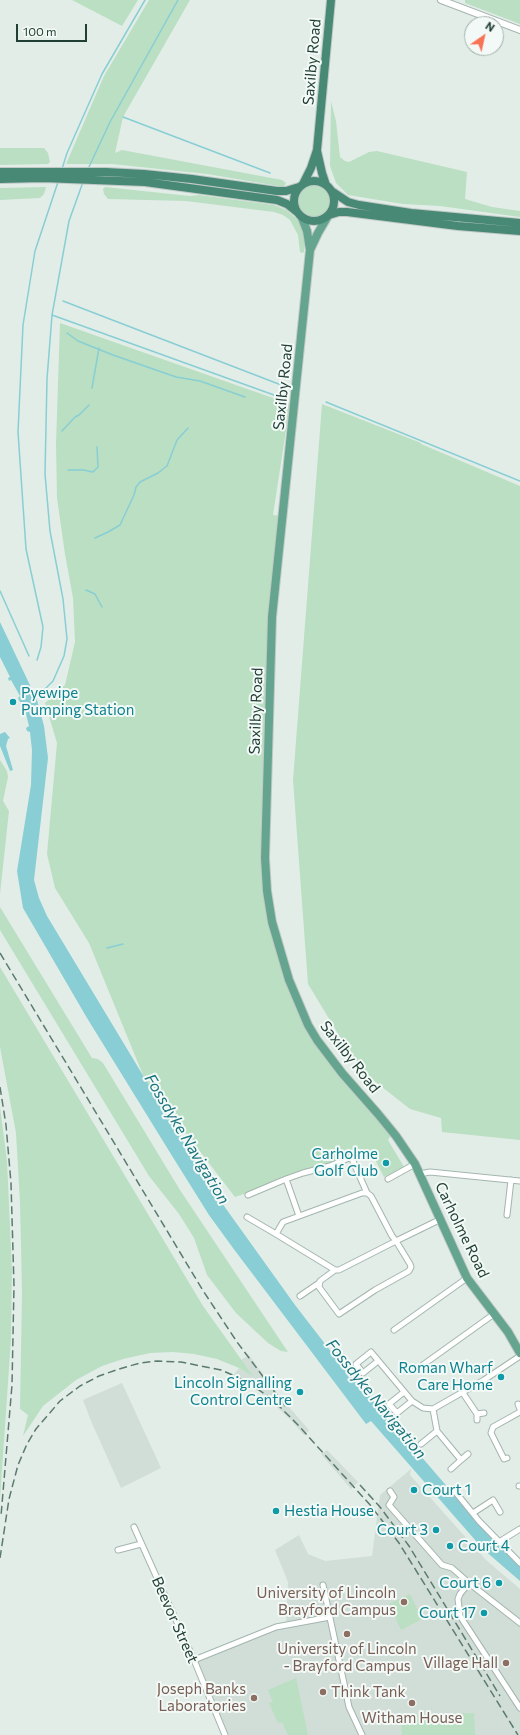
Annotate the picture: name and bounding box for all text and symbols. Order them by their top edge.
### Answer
scale bar [18,16,89,42]
north arrow [464,16,504,56]
street label: Saxilby Road [299,18,325,106]
text: N [483,19,497,34]
text: 100 m [23,24,57,38]
street label: Saxilby Road [270,343,296,431]
street label: Saxilby Road [245,667,267,755]
place label: Pyewipe Pumping Station [21,684,134,719]
marker: Pyewipe Pumping Station [8,697,18,707]
street label: Saxilby Road [316,1017,384,1097]
water label: Fossdyke Navigation [140,1070,234,1208]
place label: Carholme Golf Club [312,1145,378,1180]
marker: Carholme Golf Club [381,1158,391,1168]
street label: Carholme Road [431,1179,493,1281]
water label: Fossdyke Navigation [322,1335,430,1463]
place label: Roman Wharf Care Home [398,1359,493,1394]
marker: Roman Wharf Care Home [496,1372,506,1382]
place label: Lincoln Signalling Control Centre [174,1374,292,1409]
marker: Lincoln Signalling Control Centre [295,1387,305,1397]
place label: Court 1 [422,1481,471,1499]
marker: Court 1 [409,1485,419,1495]
place label: Hestia House [284,1502,374,1520]
marker: Hestia House [271,1506,281,1516]
place label: Court 3 [377,1521,428,1539]
marker: Court 3 [431,1525,441,1535]
place label: Court 4 [458,1537,510,1555]
marker: Court 4 [445,1541,455,1551]
street label: Beevor Street [148,1574,202,1666]
place label: Court 6 [439,1574,491,1592]
marker: Court 6 [494,1578,504,1588]
place label: University of Lincoln Brayford Campus [257,1584,396,1619]
marker: University of Lincoln Brayford Campus [399,1597,409,1607]
place label: Court 17 [419,1604,476,1622]
marker: Court 17 [479,1608,489,1618]
marker: University of Lincoln - Brayford Campus [342,1629,352,1639]
place label: University of Lincoln - Brayford Campus [277,1640,417,1675]
place label: Village Hall [423,1654,498,1672]
marker: Village Hall [501,1658,511,1668]
place label: Joseph Banks Laboratories [157,1680,246,1715]
place label: Think Tank [331,1683,406,1701]
marker: Think Tank [318,1687,328,1697]
marker: Joseph Banks Laboratories [249,1693,259,1703]
marker: Witham House [407,1698,417,1708]
place label: Witham House [361,1709,463,1727]

